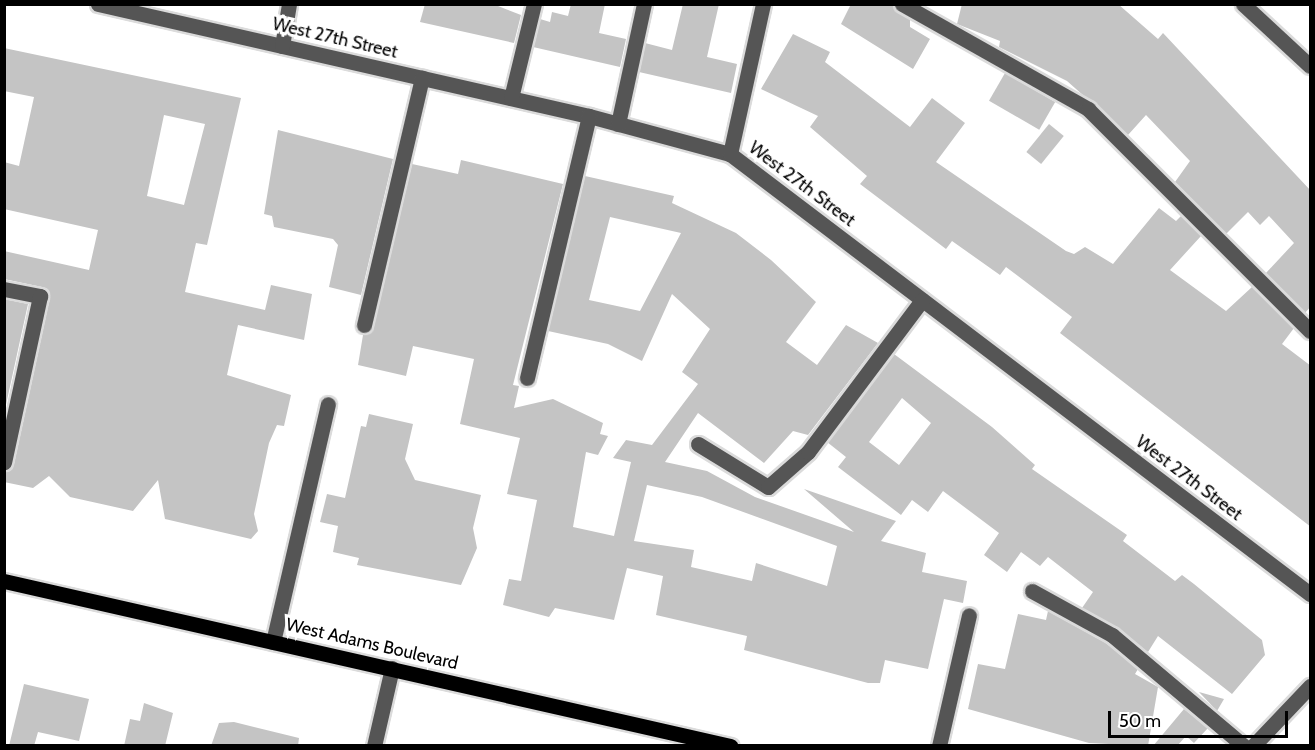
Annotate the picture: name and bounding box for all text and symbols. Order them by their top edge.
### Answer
street label: West 27th Street [270,13,400,63]
street label: West 27th Street [744,137,860,231]
street label: West 27th Street [1131,431,1247,525]
street label: West Adams Boulevard [284,614,460,674]
scale bar [1111,699,1291,737]
text: 50 m [1119,710,1161,732]

